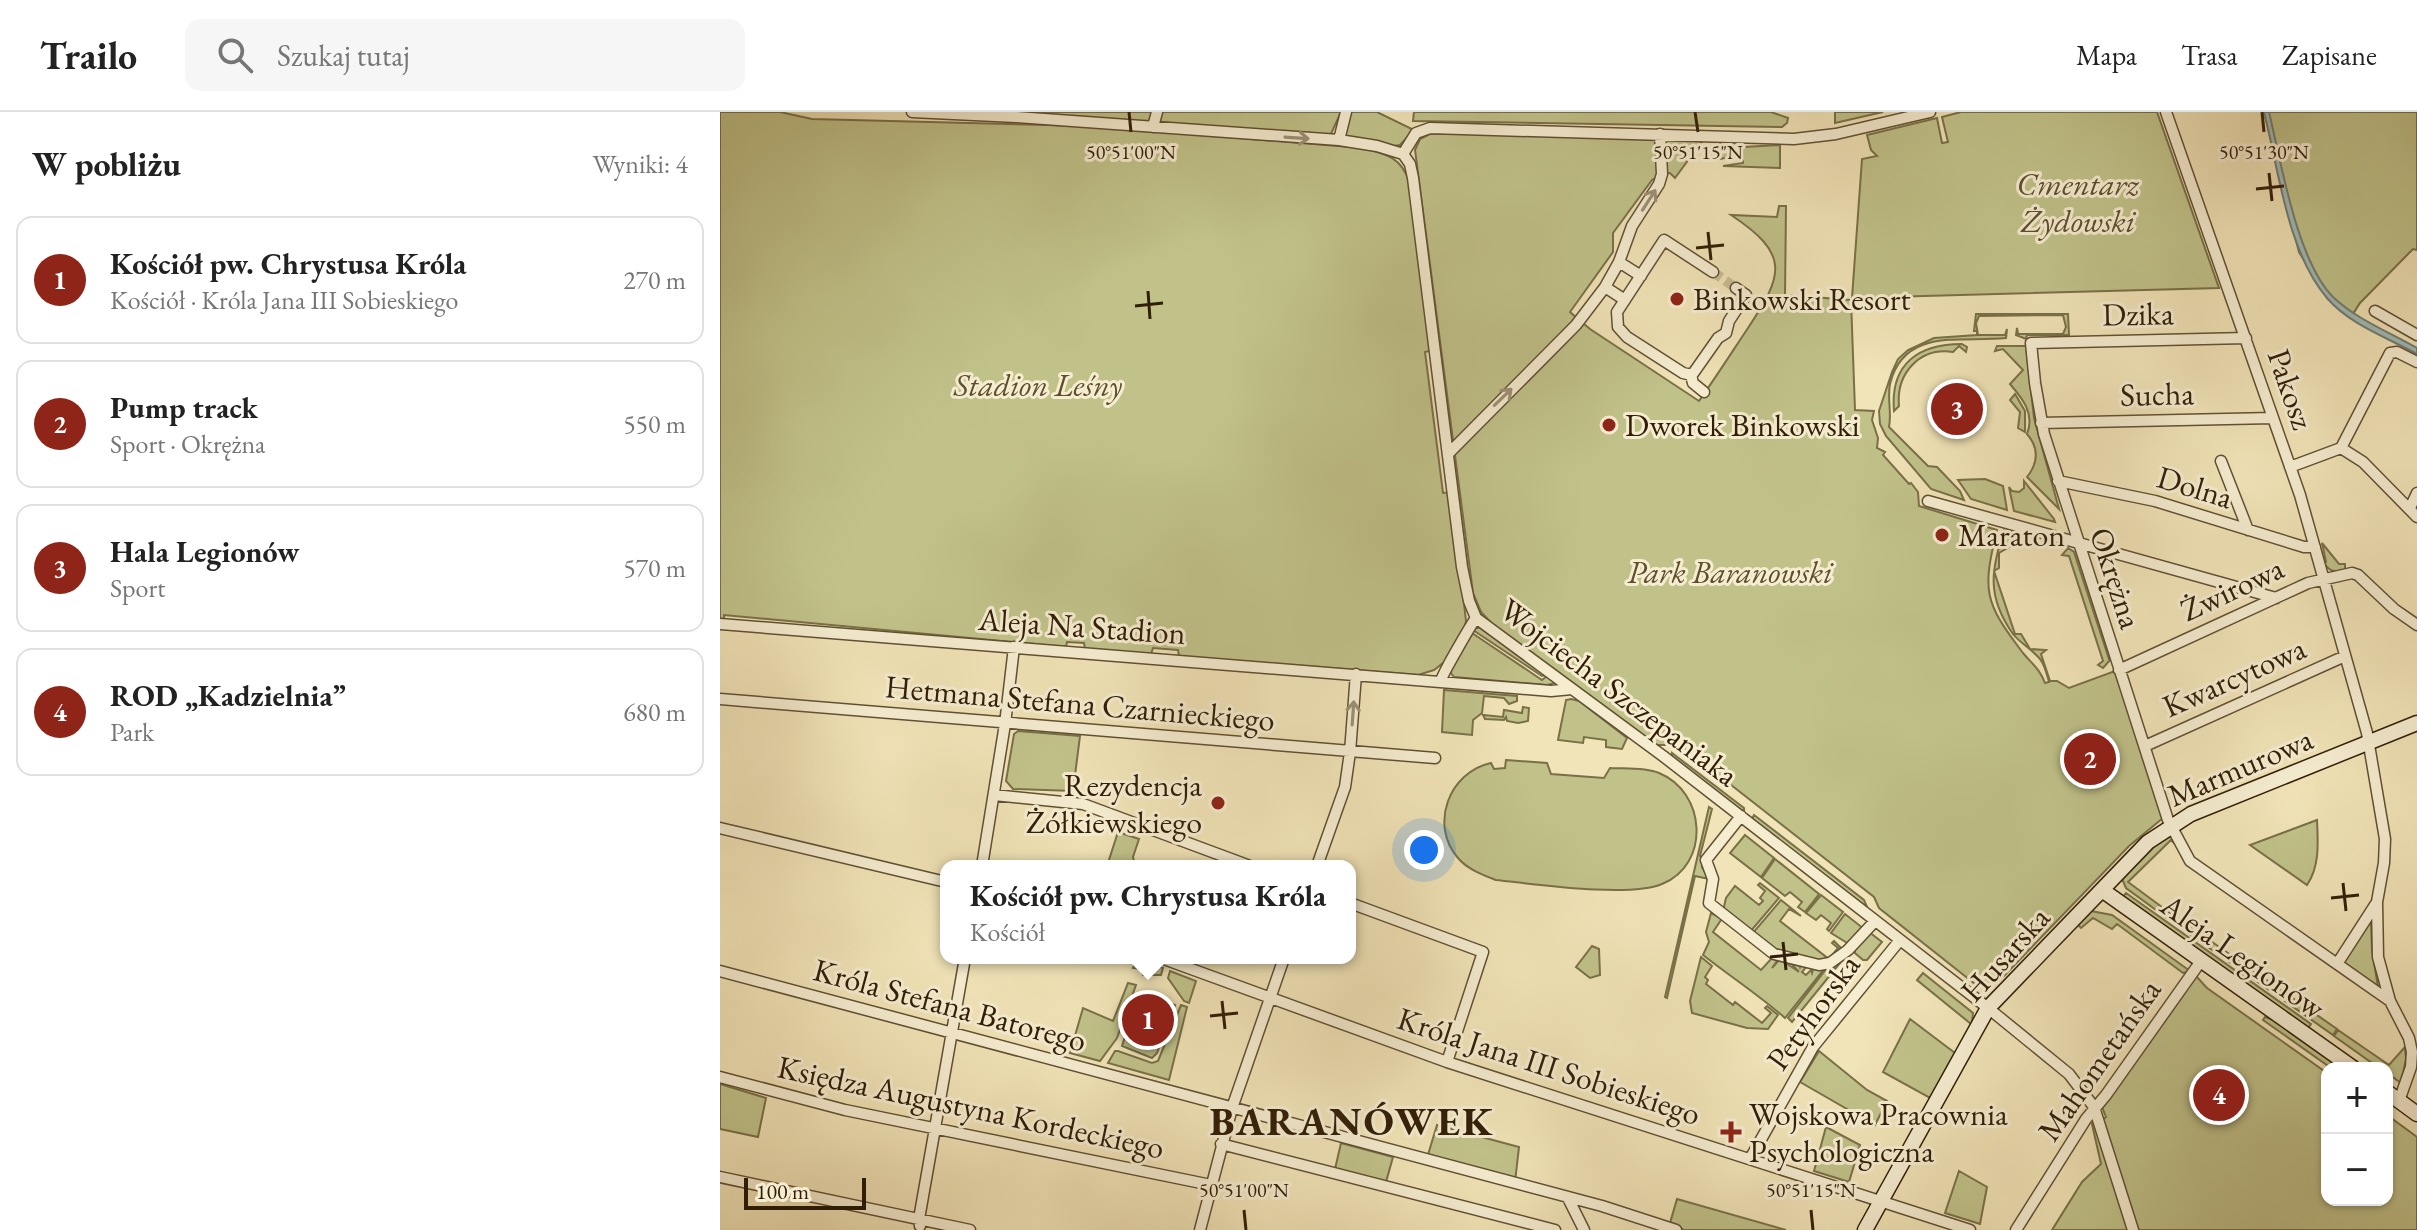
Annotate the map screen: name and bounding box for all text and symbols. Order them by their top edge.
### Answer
search box [185,19,745,91]
text: Trailo [40,31,137,80]
icon: search [213,33,257,77]
text: Szukaj tutaj [277,36,410,75]
text: Mapa [2076,37,2137,73]
text: Trasa [2181,37,2238,73]
text: Zapisane [2282,37,2377,73]
one-way arrow [1283,131,1310,146]
text: 50°51'00"N [1086,139,1176,165]
text: 50°51'15"N [1653,139,1743,165]
text: 50°51'30"N [2219,139,2309,165]
text: W pobliżu [32,142,181,186]
text: Wyniki: 4 [593,147,688,181]
park label: Cmentarz Żydowski [2017,163,2140,242]
one-way arrow [1641,189,1657,212]
text: Kościół pw. Chrystusa Króla [110,244,466,283]
text: 1 [53,263,67,297]
text: 270 m [623,263,686,297]
place label: Binkowski Resort [1693,278,1911,320]
text: Kościół · Króla Jana III Sobieskiego [110,283,458,317]
marker: Binkowski Resort [1668,290,1686,308]
street label: Dzika [2102,292,2174,336]
street label: Pakosz [2258,343,2324,435]
park label: Stadion Leśny [953,364,1122,406]
street label: Sucha [2120,372,2195,416]
pin: 3 [1931,379,1983,439]
text: Pump track [110,388,258,427]
one-way arrow [1493,388,1512,407]
place label: Dworek Binkowski [1625,404,1860,446]
text: 2 [53,407,67,441]
text: 550 m [623,407,686,441]
marker: Dworek Binkowski [1600,416,1618,434]
text: Sport · Okrężna [110,427,265,461]
street label: Dolna [2152,456,2238,518]
place label: Maraton [1958,514,2065,556]
street label: Okrężna [2080,522,2152,634]
marker: Maraton [1933,526,1951,544]
text: Hala Legionów [110,532,300,571]
street label: Żwirowa [2174,547,2291,631]
text: 3 [53,551,67,585]
text: 570 m [623,551,686,585]
park label: Park Baranowski [1627,551,1834,593]
text: Sport [110,571,165,605]
street label: Wojciecha Szczepaniaka [1491,588,1747,796]
street label: Aleja Na Stadion [976,598,1187,654]
street label: Kwarcytowa [2156,627,2312,727]
street label: Hetmana Stefana Czarnieckiego [883,665,1277,741]
text: ROD „Kadzielnia” [110,676,346,715]
text: 4 [53,695,67,729]
text: 680 m [623,695,686,729]
one-way arrow [1346,700,1361,727]
text: Park [110,715,154,749]
street label: Marmurowa [2161,718,2319,816]
pin: 2 [2064,729,2116,789]
place label: Rezydencja Żółkiewskiego [1026,764,1202,843]
marker: Rezydencja Żółkiewskiego [1209,794,1227,812]
your location [1404,830,1444,870]
popup [940,860,1356,964]
text: Kościół pw. Chrystusa Króla [970,876,1326,915]
street label: Aleja Legionów [2152,883,2334,1029]
street label: Husarska [1951,897,2059,1011]
text: Kościół [970,915,1045,949]
street label: Petyhorska [1757,945,1869,1078]
street label: Króla Stefana Batorego [809,948,1091,1062]
street label: Mahometańska [2028,971,2170,1149]
pin: 1 [1122,990,1174,1050]
street label: Króla Jana III Sobieskiego [1392,997,1706,1135]
street label: Księdza Augustyna Kordeckiego [774,1045,1168,1169]
map controls [2321,1062,2393,1206]
button: + [2321,1062,2393,1134]
pin: 4 [2193,1065,2245,1125]
place label: Wojskowa Pracownia Psychologiczna [1749,1093,2008,1172]
district label: BARANÓWEK [1209,1095,1495,1147]
marker: Wojskowa Pracownia Psychologiczna [1720,1121,1742,1143]
button: − [2321,1134,2393,1206]
scale bar [744,1174,866,1210]
text: 100 m [756,1177,809,1206]
text: 50°51'00"N [1199,1177,1289,1203]
text: 50°51'15"N [1766,1177,1856,1203]

